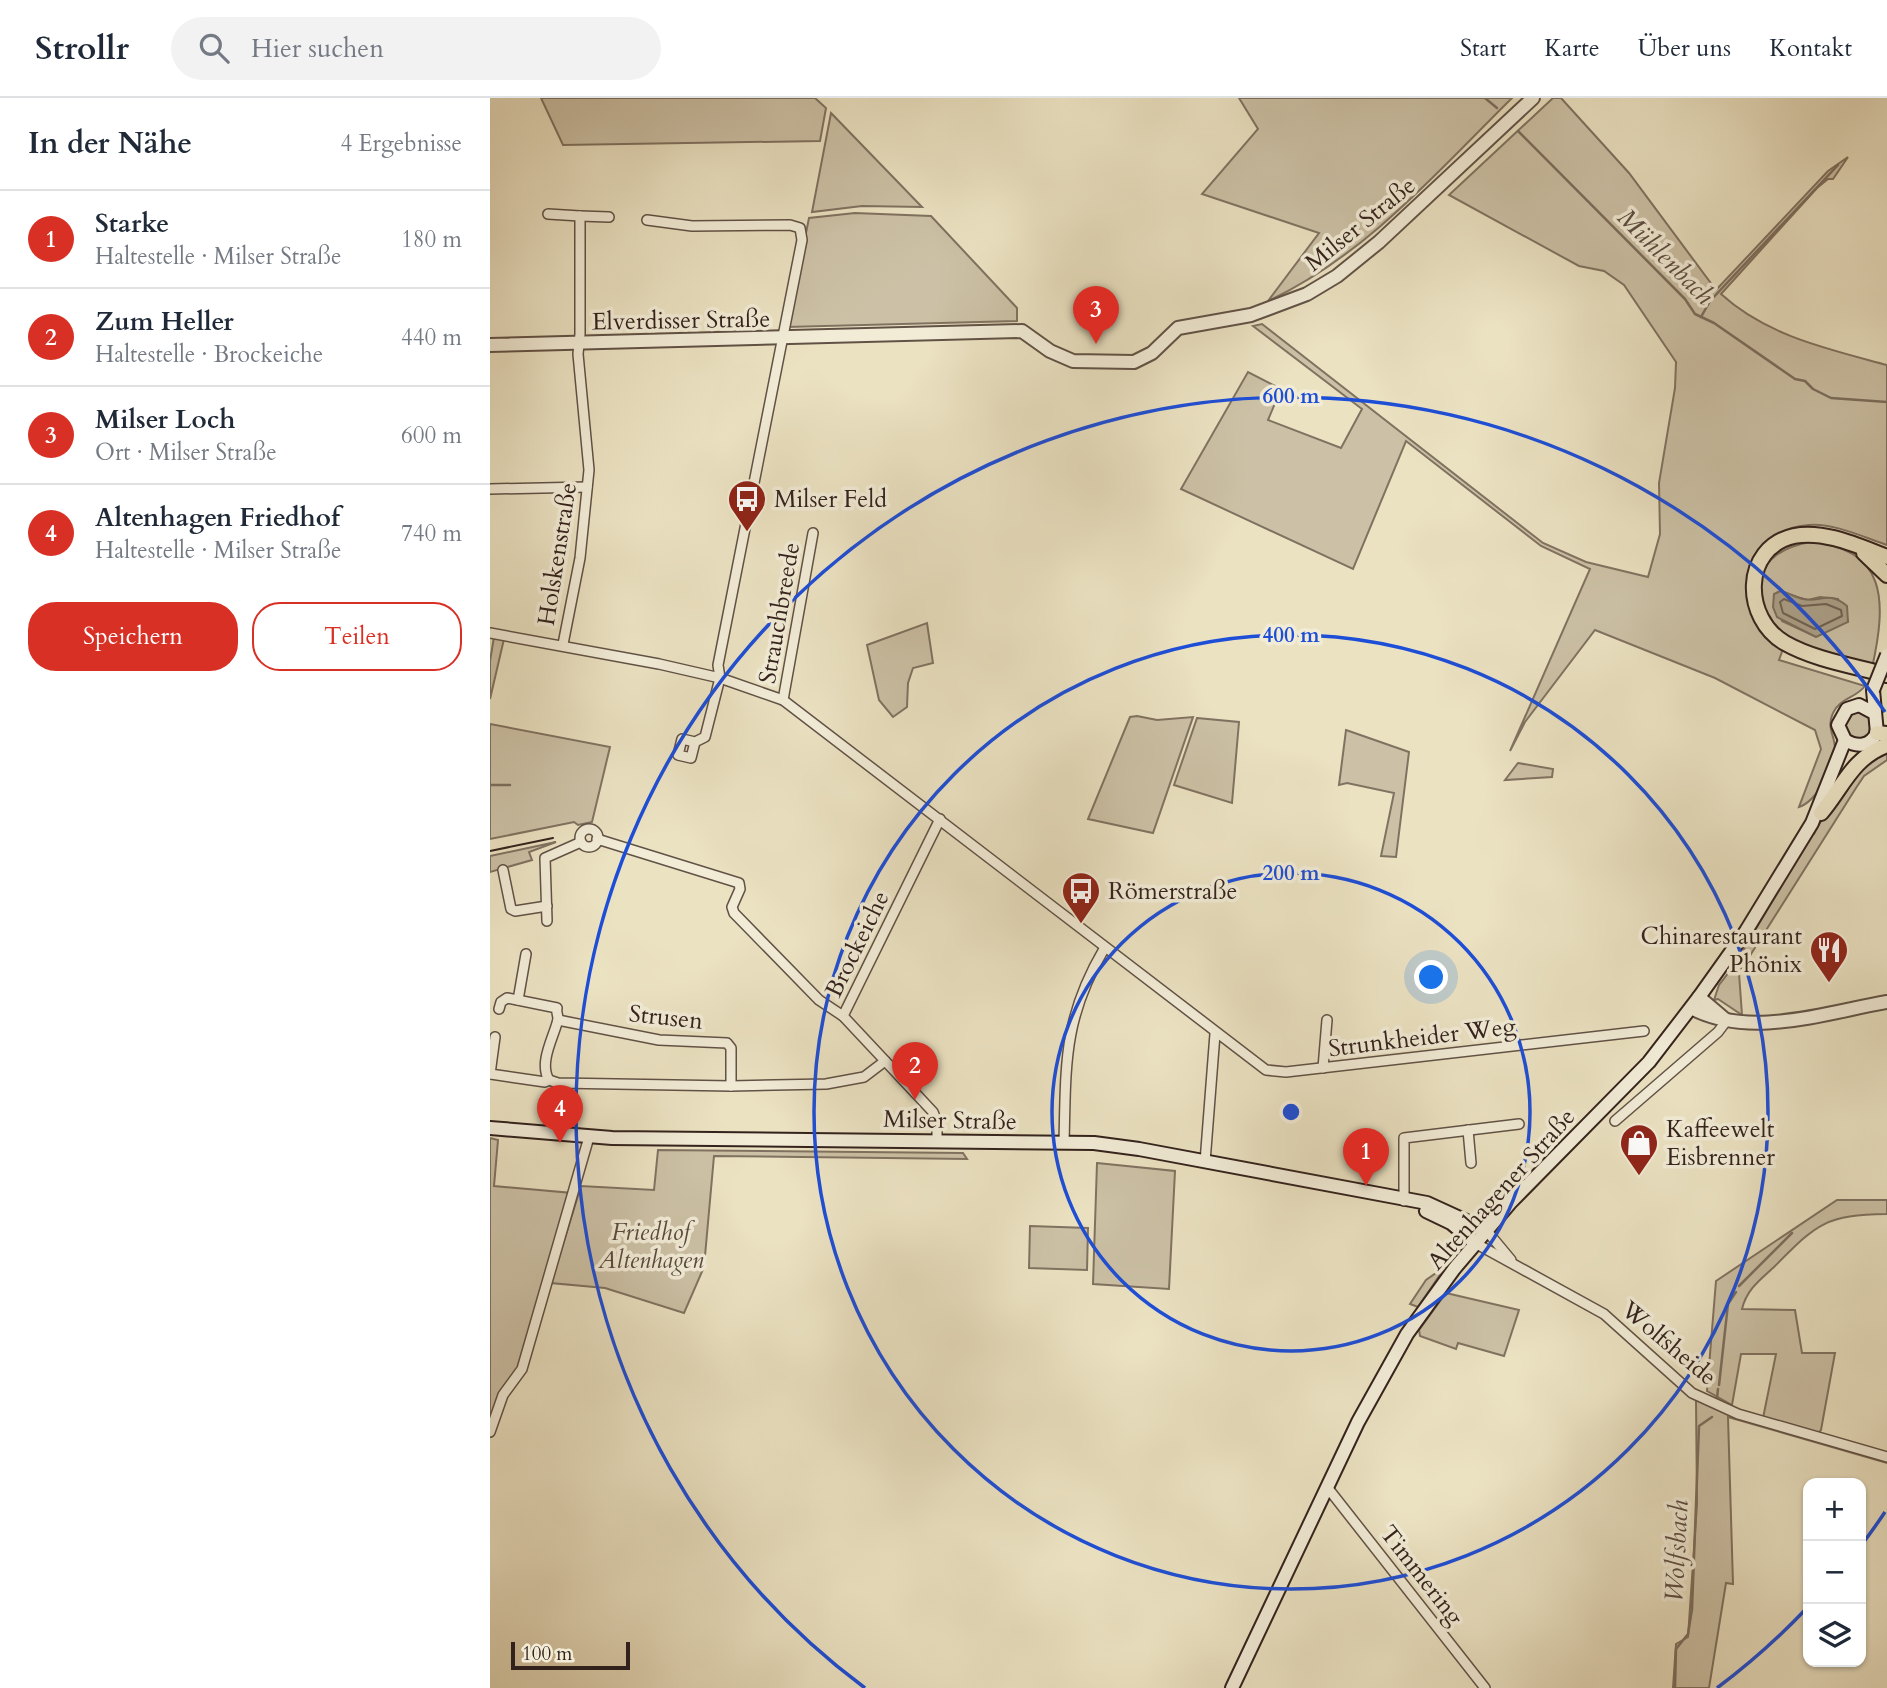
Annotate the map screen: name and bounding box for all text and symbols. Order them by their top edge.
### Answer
search box [171,17,661,80]
text: Strollr [35,26,129,71]
icon: search [195,29,233,67]
text: Hier suchen [251,31,384,66]
text: Start [1460,32,1506,65]
text: Karte [1544,32,1600,65]
text: Über uns [1638,32,1731,65]
text: Kontakt [1769,32,1852,65]
text: In der Nähe [28,123,192,164]
text: 4 Ergebnisse [340,128,462,159]
street label: Milser Straße [1298,170,1423,279]
water label: Mühlenbach [1610,200,1722,313]
text: Starke [95,206,169,241]
text: 1 [45,224,57,255]
text: 180 m [401,224,462,255]
text: Haltestelle · Milser Straße [95,241,341,272]
pin: 3 [1073,286,1119,344]
street label: Elverdisser Straße [592,302,770,339]
text: Zum Heller [95,304,234,339]
text: 2 [45,322,57,353]
text: 440 m [401,322,462,353]
text: Haltestelle · Brockeiche [95,339,323,370]
text: 600 m [1262,382,1320,411]
text: Milser Loch [95,402,235,437]
text: 3 [45,420,57,451]
text: 600 m [401,420,462,451]
text: Ort · Milser Straße [95,437,277,468]
bus stop icon: Milser Feld [726,478,768,533]
street label: Holskenstraße [530,480,585,628]
place label: Milser Feld [774,483,887,516]
text: Altenhagen Friedhof [95,500,340,535]
text: 4 [45,518,57,549]
text: 740 m [401,518,462,549]
text: Haltestelle · Milser Straße [95,535,341,566]
street label: Strauchbreede [751,540,808,686]
button: Speichern [28,602,238,671]
button: Teilen [252,602,462,671]
text: 400 m [1262,621,1320,650]
text: 200 m [1262,859,1320,888]
bus stop icon: Römerstraße [1060,870,1102,925]
place label: Römerstraße [1108,875,1237,908]
street label: Brockeiche [818,886,897,1003]
place label: Chinarestaurant Phönix [1641,920,1802,981]
restaurant icon: Chinarestaurant Phönix [1808,929,1850,984]
your location [1414,960,1448,994]
street label: Strusen [627,997,705,1038]
street label: Strunkheider Weg [1326,1010,1518,1065]
pin: 2 [892,1042,938,1100]
pin: 4 [537,1085,583,1143]
centre of rings [1279,1100,1303,1124]
street label: Altenhagener Straße [1420,1101,1583,1277]
street label: Milser Straße [883,1103,1017,1138]
place label: Kaffeewelt Eisbrenner [1666,1113,1775,1174]
shop icon: Kaffeewelt Eisbrenner [1618,1122,1660,1177]
pin: 1 [1343,1128,1389,1186]
park label: Friedhof Altenhagen [597,1216,704,1277]
street label: Wolfsheide [1613,1293,1723,1393]
map controls [1803,1478,1866,1667]
button: + [1803,1478,1866,1541]
water label: Wolfsbach [1656,1498,1697,1603]
street label: Timmering [1372,1518,1471,1633]
button: − [1803,1541,1866,1604]
button: layers [1803,1604,1866,1667]
scale bar [511,1639,630,1671]
text: 100 m [522,1641,572,1667]

